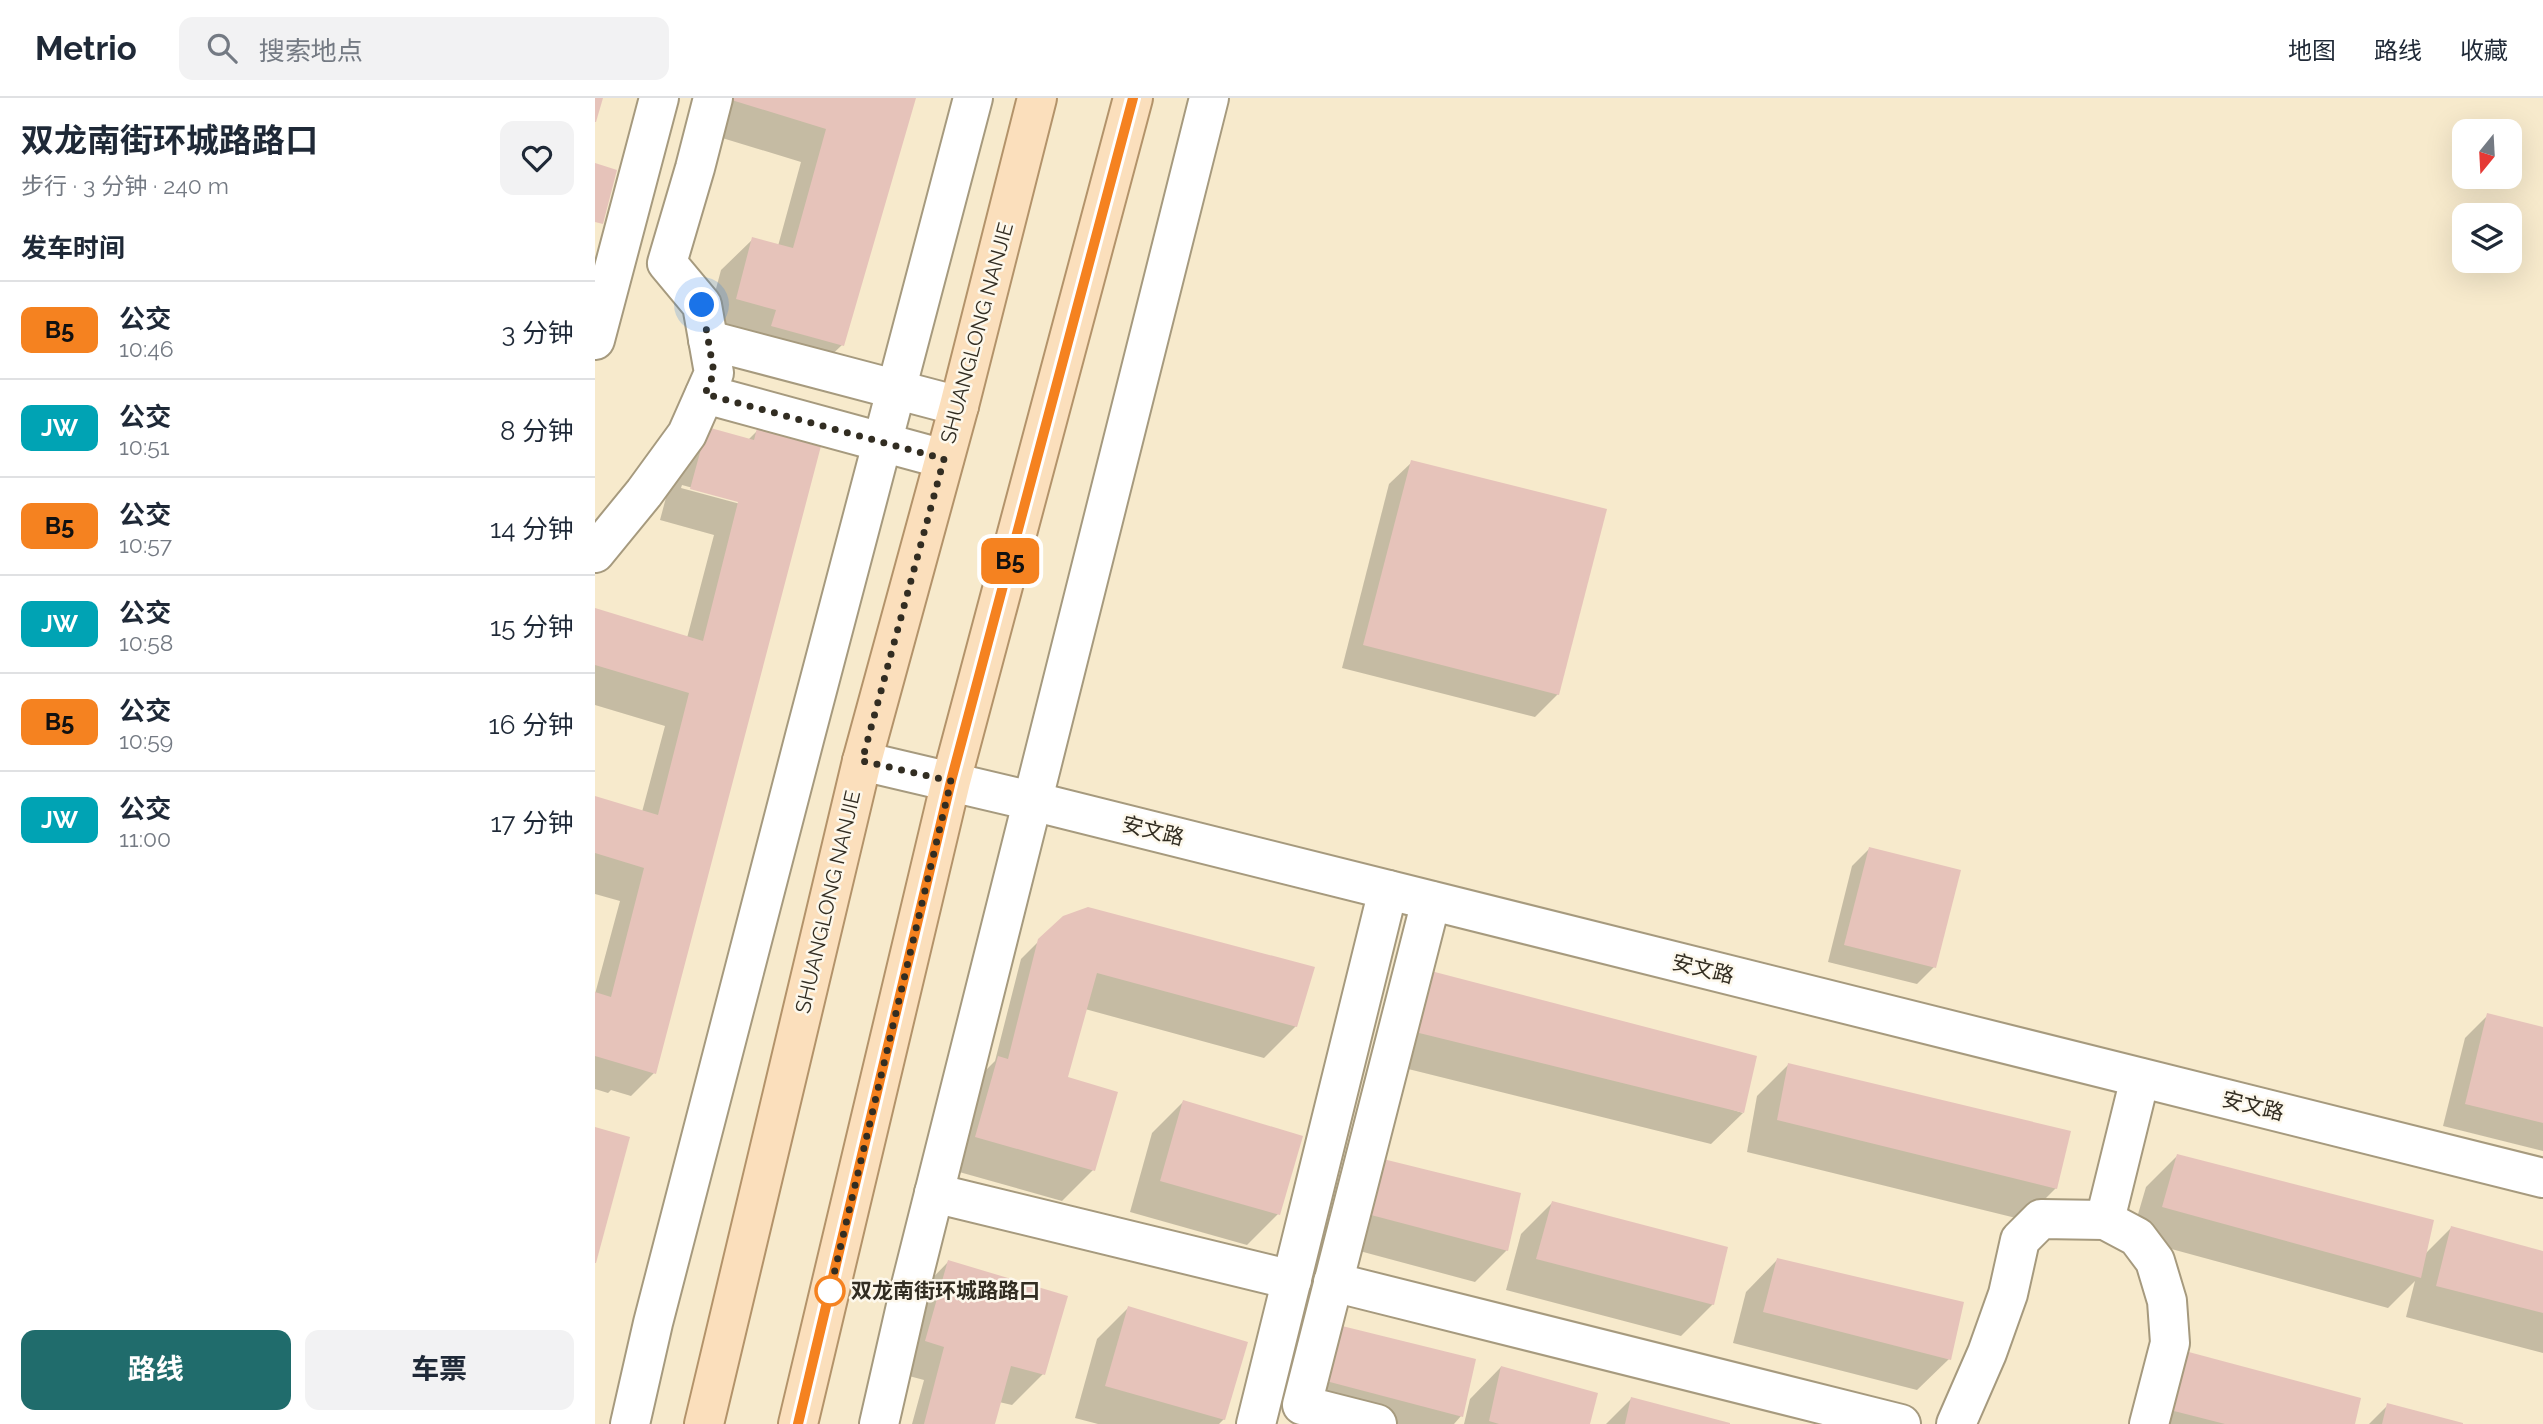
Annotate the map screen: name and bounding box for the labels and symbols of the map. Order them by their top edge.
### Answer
north arrow [2452,119,2522,189]
street label: SHUANGLONG NANJIE [935,220,1018,446]
your location [684,287,719,322]
line badge: B5 [979,538,1041,584]
street label: SHUANGLONG NANJIE [790,788,865,1016]
street label: 安文路 [1120,811,1187,850]
street label: 安文路 [1670,949,1737,988]
street label: 安文路 [2220,1086,2287,1125]
marker: 双龙南街环城路路口 [815,1276,845,1306]
place label: 双龙南街环城路路口 [851,1278,1040,1303]

